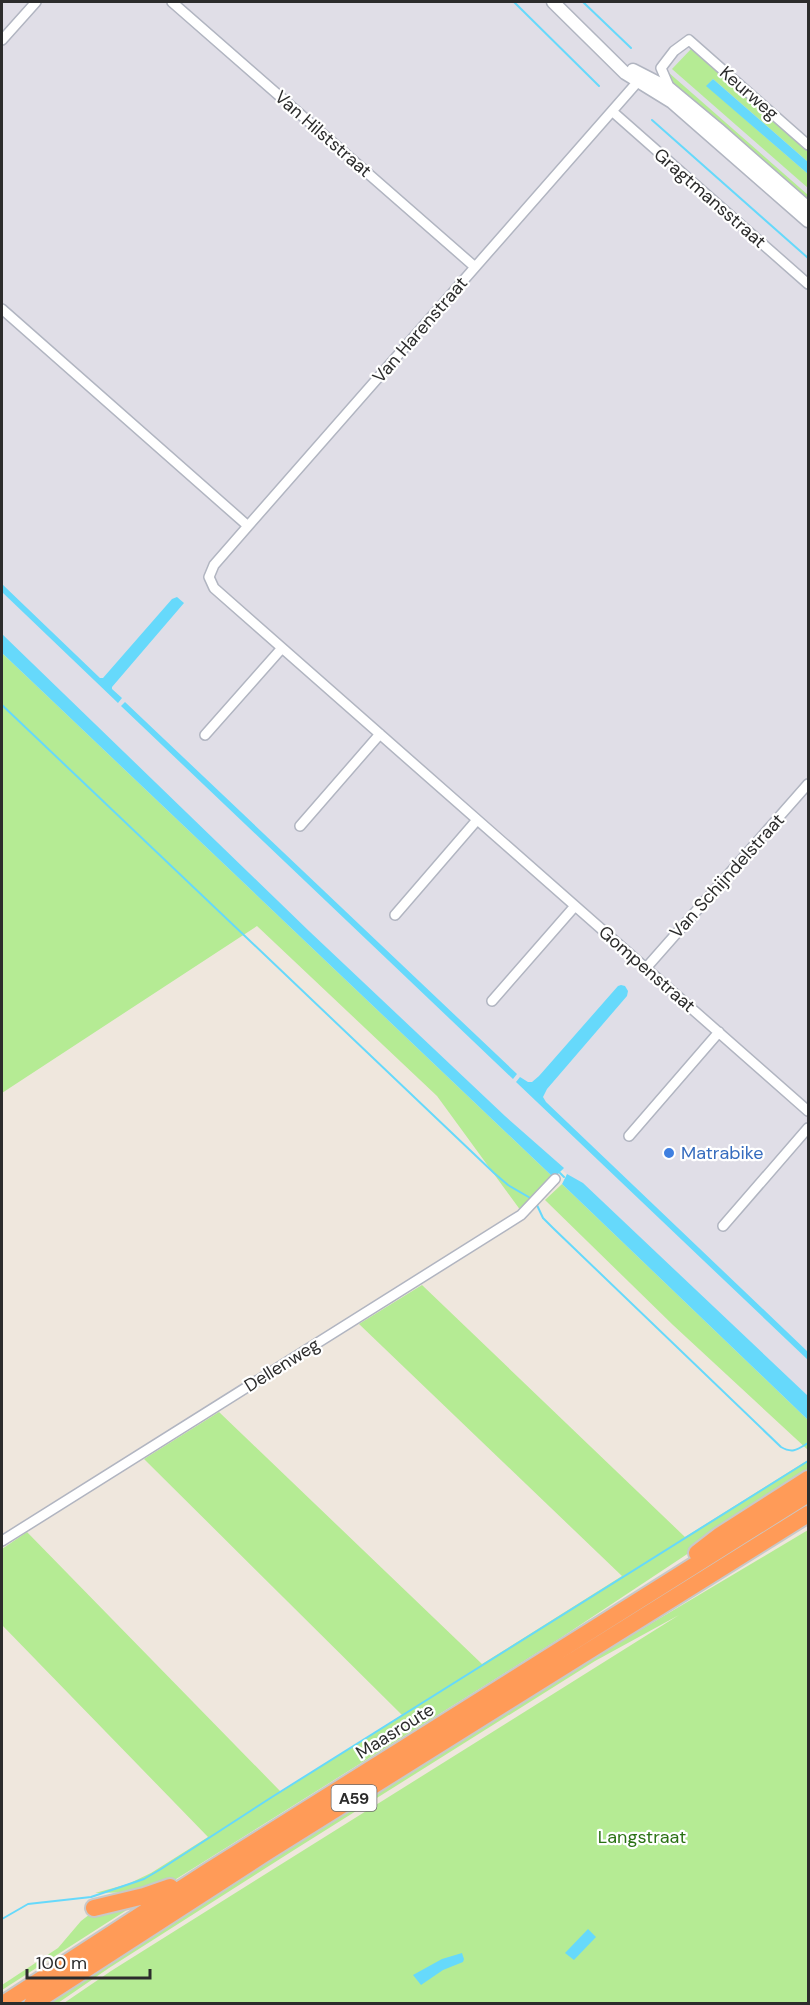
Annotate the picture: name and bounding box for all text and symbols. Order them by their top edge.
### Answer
street label: Keurweg [714,61,784,125]
street label: Van Hilststraat [269,85,377,183]
street label: Gragtmansstraat [649,143,771,253]
street label: Van Harenstraat [367,272,473,388]
street label: Van Schijndelstraat [664,808,790,944]
street label: Gompenstraat [593,920,701,1018]
place label: Matrabike [681,1141,763,1165]
marker: Matrabike [662,1146,676,1160]
street label: Dellenweg [240,1332,324,1398]
street label: Maasroute [351,1697,439,1765]
road number: A59 [332,1785,376,1811]
park label: Langstraat [598,1825,686,1849]
scale bar [27,1942,150,1980]
text: 100 m [36,1951,87,1975]

